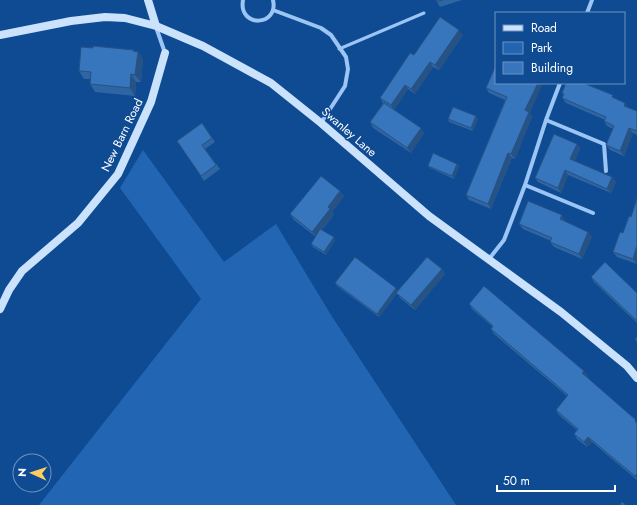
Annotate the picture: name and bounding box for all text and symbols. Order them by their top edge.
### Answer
legend [495,12,625,84]
text: Road [531,19,557,37]
text: Park [531,39,553,57]
text: Building [531,59,573,77]
street label: New Barn Road [96,95,148,175]
street label: Swanley Lane [317,103,381,161]
north arrow [12,453,52,493]
scale bar [497,467,615,493]
text: N [14,468,30,477]
text: 50 m [503,472,530,490]

